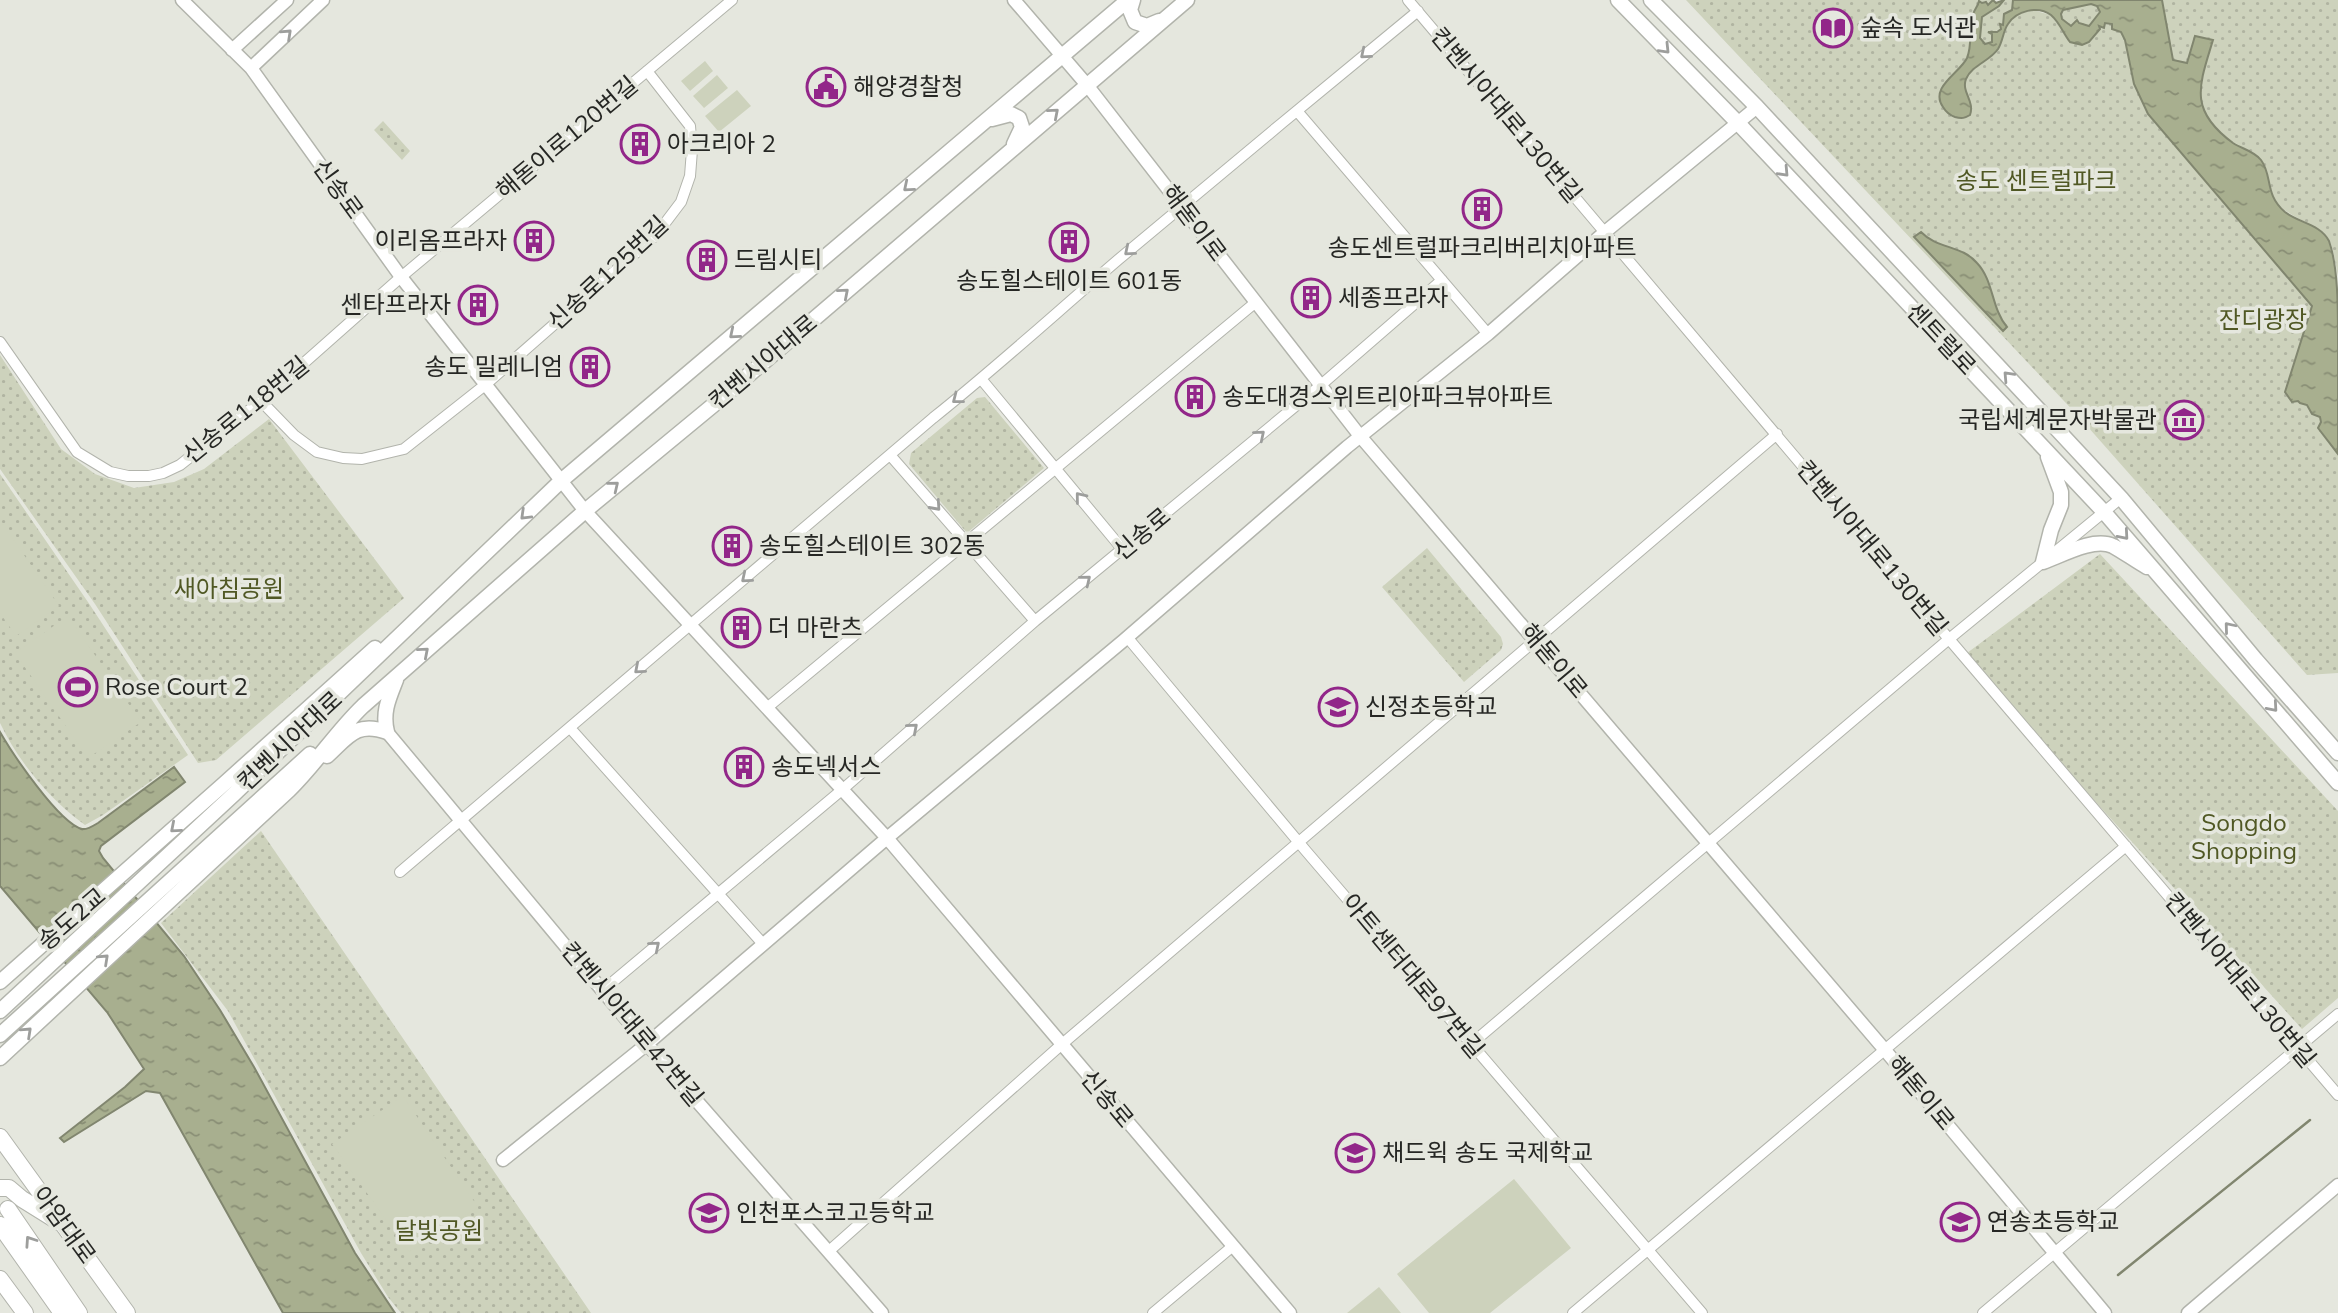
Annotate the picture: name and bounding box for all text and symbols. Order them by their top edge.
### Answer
library icon: 숲속 도서관 [1812,7,1854,49]
place label: 숲속 도서관 [1860,12,1977,42]
street label: 컨벤시아대로130번길 [1425,21,1589,208]
one-way arrow [279,30,292,43]
one-way arrow [1657,41,1670,54]
one-way arrow [1361,46,1373,59]
public building icon: 해양경찰청 [805,66,847,108]
street label: 해돋이로120번길 [489,69,643,205]
place label: 해양경찰청 [853,71,963,101]
one-way arrow [1046,109,1059,121]
building icon: 아크리아 2 [619,123,661,165]
place label: 아크리아 2 [667,128,776,158]
street label: 신송로 [307,153,370,224]
one-way arrow [1776,164,1789,177]
park label: 송도 센트럴파크 [1956,165,2116,195]
street label: 해돋이로 [1156,178,1233,267]
one-way arrow [903,179,916,191]
building icon: 송도센트럴파크리버리치아파트 [1461,188,1503,230]
street label: 신송로125번길 [541,209,674,336]
building icon: 이리옴프라자 [513,220,555,262]
building icon: 송도힐스테이트 601동 [1048,221,1090,263]
place label: 이리옴프라자 [375,225,507,255]
place label: 송도센트럴파크리버리치아파트 [1327,232,1637,262]
building icon: 드림시티 [686,239,728,281]
one-way arrow [1125,243,1138,255]
place label: 드림시티 [734,244,822,274]
place label: 송도힐스테이트 601동 [956,265,1182,295]
building icon: 세종프라자 [1290,277,1332,319]
place label: 세종프라자 [1338,282,1448,312]
building icon: 센타프라자 [457,284,499,326]
place label: 센타프라자 [341,289,451,319]
one-way arrow [836,289,849,301]
street label: 센트럴로 [1901,296,1983,381]
park label: 잔디광장 [2219,304,2307,334]
street label: 컨벤시아대로 [702,307,823,415]
one-way arrow [729,326,742,338]
building icon: 송도 밀레니엄 [569,346,611,388]
street label: 신송로118번길 [176,349,314,469]
place label: 송도 밀레니엄 [424,351,563,381]
one-way arrow [2004,371,2016,384]
building icon: 송도대경스위트리아파크뷰아파트 [1174,376,1216,418]
place label: 송도대경스위트리아파크뷰아파트 [1222,381,1553,411]
one-way arrow [952,391,965,404]
museum icon: 국립세계문자박물관 [2163,399,2205,441]
place label: 국립세계문자박물관 [1958,404,2157,434]
one-way arrow [1252,431,1265,443]
street label: 컨벤시아대로130번길 [1791,454,1955,641]
one-way arrow [607,482,619,495]
one-way arrow [1075,492,1088,504]
one-way arrow [928,498,940,511]
street label: 신송로 [1106,500,1176,566]
one-way arrow [520,507,533,520]
building icon: 송도힐스테이트 302동 [711,525,753,567]
one-way arrow [2116,527,2128,540]
place label: 송도힐스테이트 302동 [759,530,985,560]
one-way arrow [741,570,754,582]
park label: 새아침공원 [174,573,284,603]
one-way arrow [1078,576,1090,589]
building icon: 더 마란츠 [720,607,762,649]
place label: 더 마란츠 [768,612,863,642]
street label: 해돋이로 [1515,617,1595,704]
one-way arrow [2225,622,2237,635]
one-way arrow [416,648,429,660]
one-way arrow [635,661,648,673]
sports icon: Rose Court 2 [57,666,99,708]
place label: Rose Court 2 [105,671,248,701]
street label: 컨벤시아대로 [231,684,348,796]
school or university icon: 신정초등학교 [1317,686,1359,728]
place label: 신정초등학교 [1365,691,1497,721]
one-way arrow [2265,699,2277,712]
one-way arrow [904,724,917,736]
building icon: 송도넥서스 [723,746,765,788]
place label: 송도넥서스 [771,751,881,781]
park label: Songdo Shopping [2191,807,2297,865]
one-way arrow [170,820,183,832]
street label: 송도2교 [31,880,112,956]
street label: 컨벤시아대로130번길 [2159,886,2323,1073]
street label: 아트센터대로97번길 [1336,887,1491,1064]
street label: 컨벤시아대로42번길 [555,935,710,1112]
one-way arrow [647,942,660,954]
one-way arrow [96,955,109,968]
one-way arrow [19,1028,32,1041]
street label: 해돋이로 [1882,1049,1962,1136]
street label: 신송로 [1075,1063,1141,1133]
school or university icon: 채드윅 송도 국제학교 [1334,1132,1376,1174]
place label: 채드윅 송도 국제학교 [1382,1137,1593,1167]
street label: 아암대로 [27,1180,103,1269]
school or university icon: 인천포스코고등학교 [688,1192,730,1234]
place label: 인천포스코고등학교 [736,1197,935,1227]
school or university icon: 연송초등학교 [1939,1201,1981,1243]
place label: 연송초등학교 [1987,1206,2119,1236]
park label: 달빛공원 [395,1215,483,1245]
one-way arrow [25,1235,38,1248]

